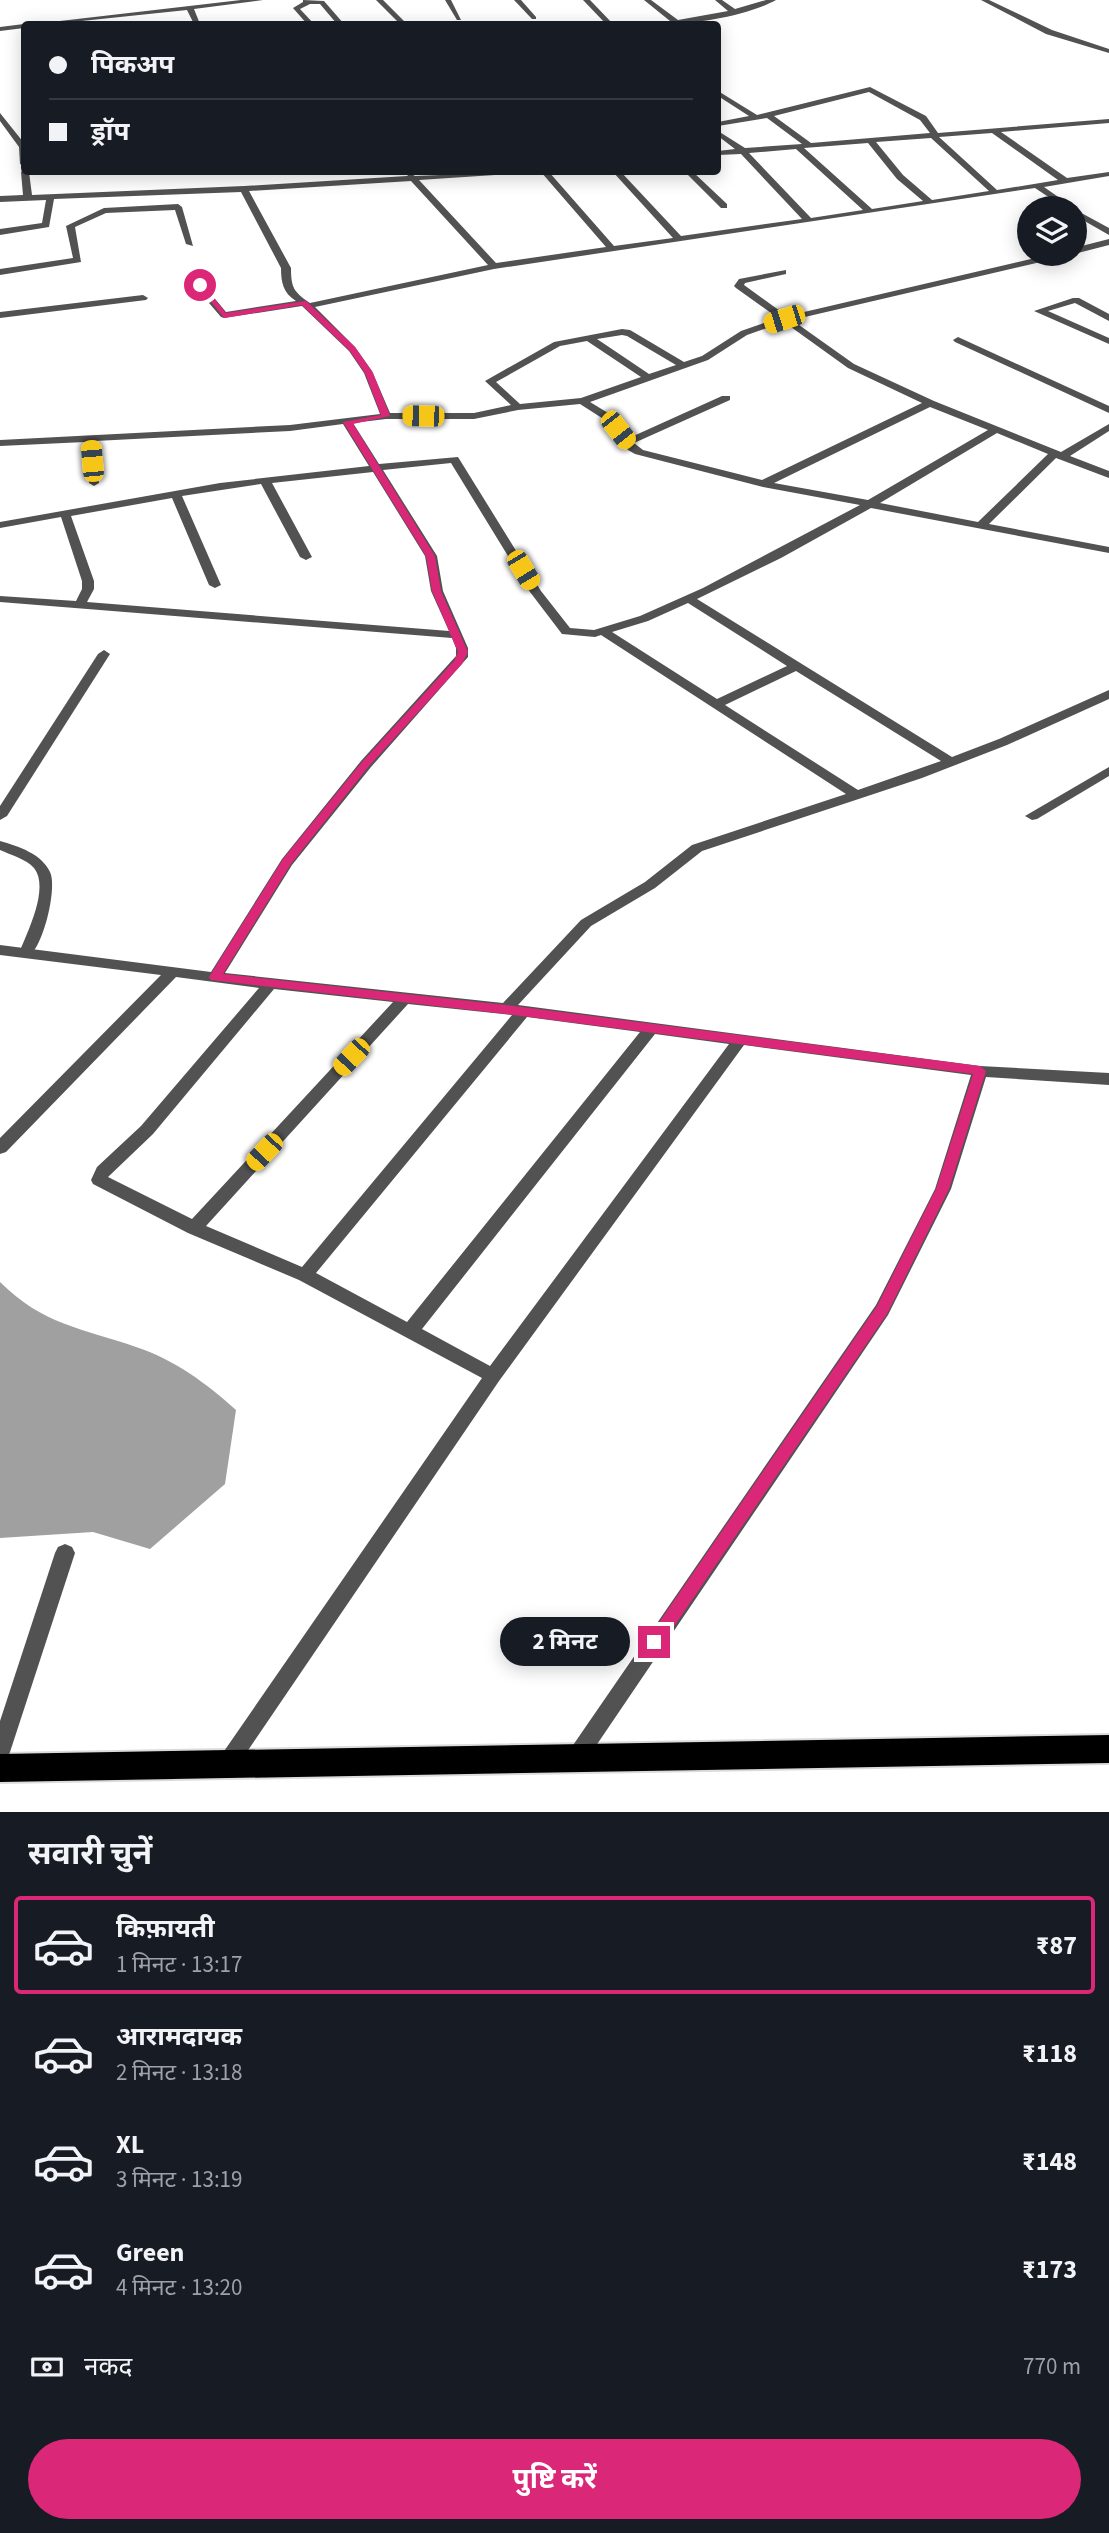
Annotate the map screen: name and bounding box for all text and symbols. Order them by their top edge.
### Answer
text: पिकअप [91,46,174,83]
text: ड्रॉप [91,113,129,150]
map controls [1017,196,1087,266]
button: layers [1017,196,1087,266]
route start [184,269,216,301]
car [761,303,808,335]
car [402,405,445,427]
car [597,407,640,453]
car [80,439,105,483]
car [504,547,543,593]
car [329,1034,374,1080]
car [242,1129,287,1175]
callout: 2 मिनट [500,1618,630,1666]
text: 2 मिनट [532,1625,598,1658]
route end [638,1626,670,1658]
text: सवारी चुनें [28,1831,152,1877]
text: किफ़ायती [116,1910,215,1947]
icon: car [32,1914,95,1977]
text: ₹87 [1036,1927,1077,1964]
text: 1 मिनट · 13:17 [116,1948,242,1981]
text: आरामदायक [116,2018,242,2055]
icon: car [32,2022,95,2085]
text: ₹118 [1022,2035,1077,2072]
text: 2 मिनट · 13:18 [116,2056,242,2089]
text: XL [116,2126,144,2163]
icon: car [32,2130,95,2193]
text: ₹148 [1022,2143,1077,2180]
text: 3 मिनट · 13:19 [116,2163,242,2196]
text: Green [116,2234,184,2271]
icon: car [32,2238,95,2301]
text: ₹173 [1022,2251,1077,2288]
text: 4 मिनट · 13:20 [116,2271,242,2304]
icon: cash [28,2348,66,2386]
text: नकद [84,2348,132,2385]
text: 770 m [1023,2350,1081,2383]
button: पुष्टि करें [28,2439,1081,2519]

